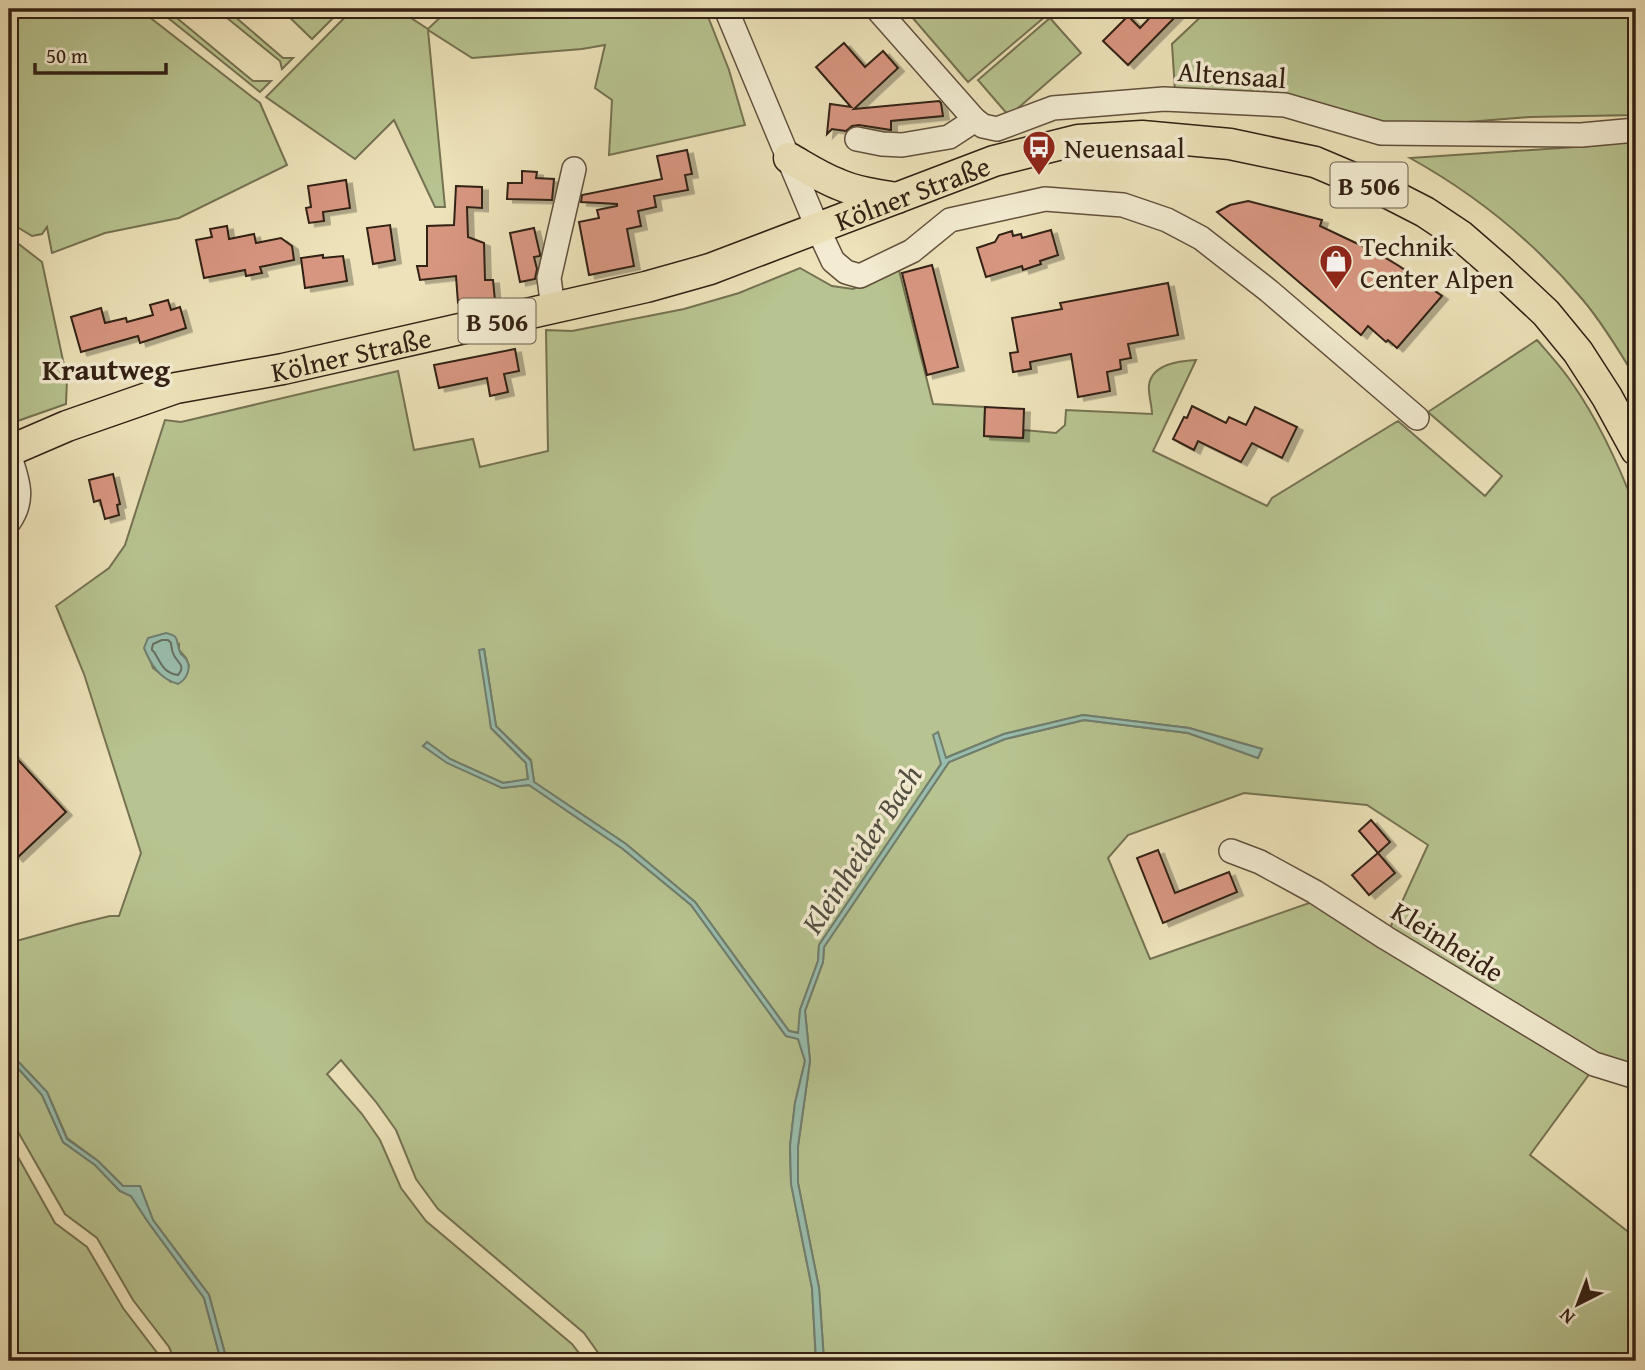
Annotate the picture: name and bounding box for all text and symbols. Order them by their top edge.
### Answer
scale bar [35,32,166,76]
text: 50 m [46,40,88,71]
street label: Altensaal [1176,50,1288,98]
place label: Neuensaal [1064,127,1185,168]
bus stop icon: Neuensaal [1020,128,1058,177]
street label: Kölner Straße [829,144,995,240]
road number: B 506 [1330,162,1408,208]
place label: Technik Center Alpen [1360,225,1514,298]
shop icon: Technik Center Alpen [1317,242,1355,291]
road number: B 506 [458,298,536,344]
street label: Kölner Straße [268,316,435,391]
district label: Krautweg [42,347,170,391]
water label: Kleinheider Bach [789,756,932,943]
street label: Kleinheide [1384,890,1512,992]
north arrow [1544,1268,1614,1338]
text: N [1552,1302,1581,1331]

